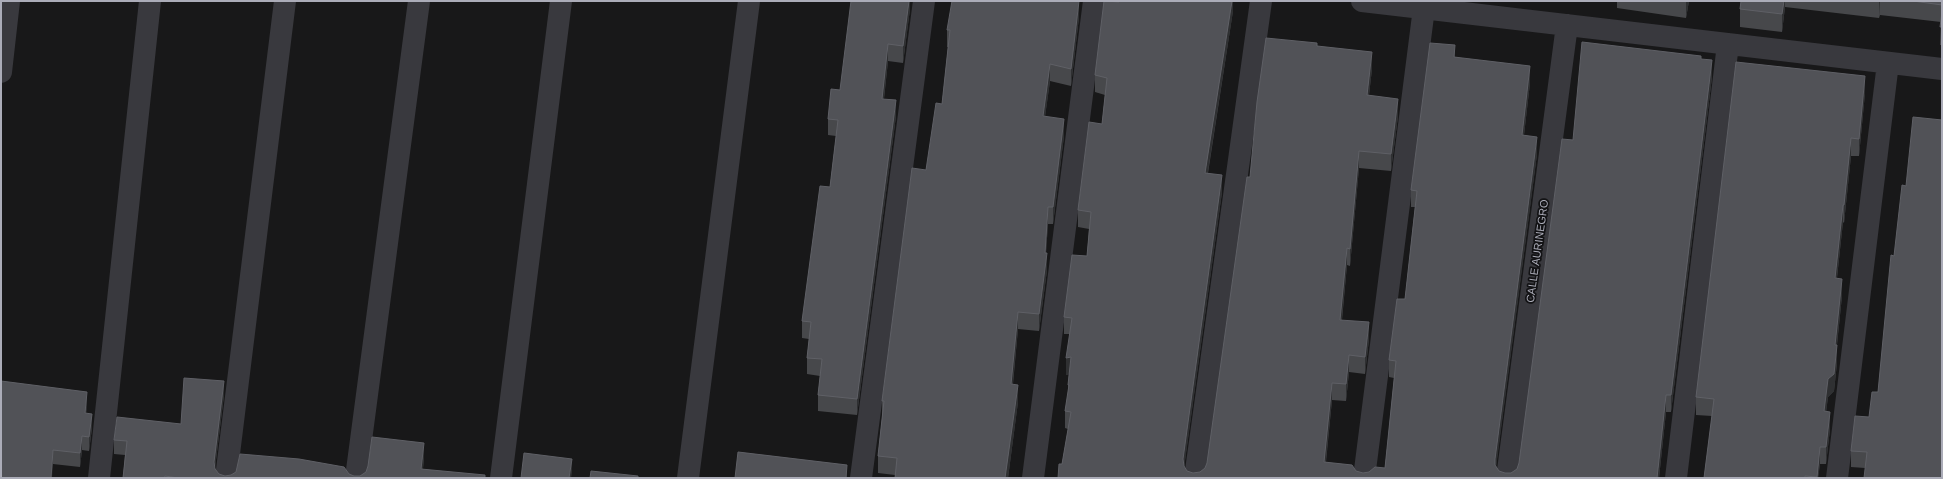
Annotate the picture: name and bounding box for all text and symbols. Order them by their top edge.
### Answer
street label: CALLE AURINEGRO [1524,198,1550,303]

